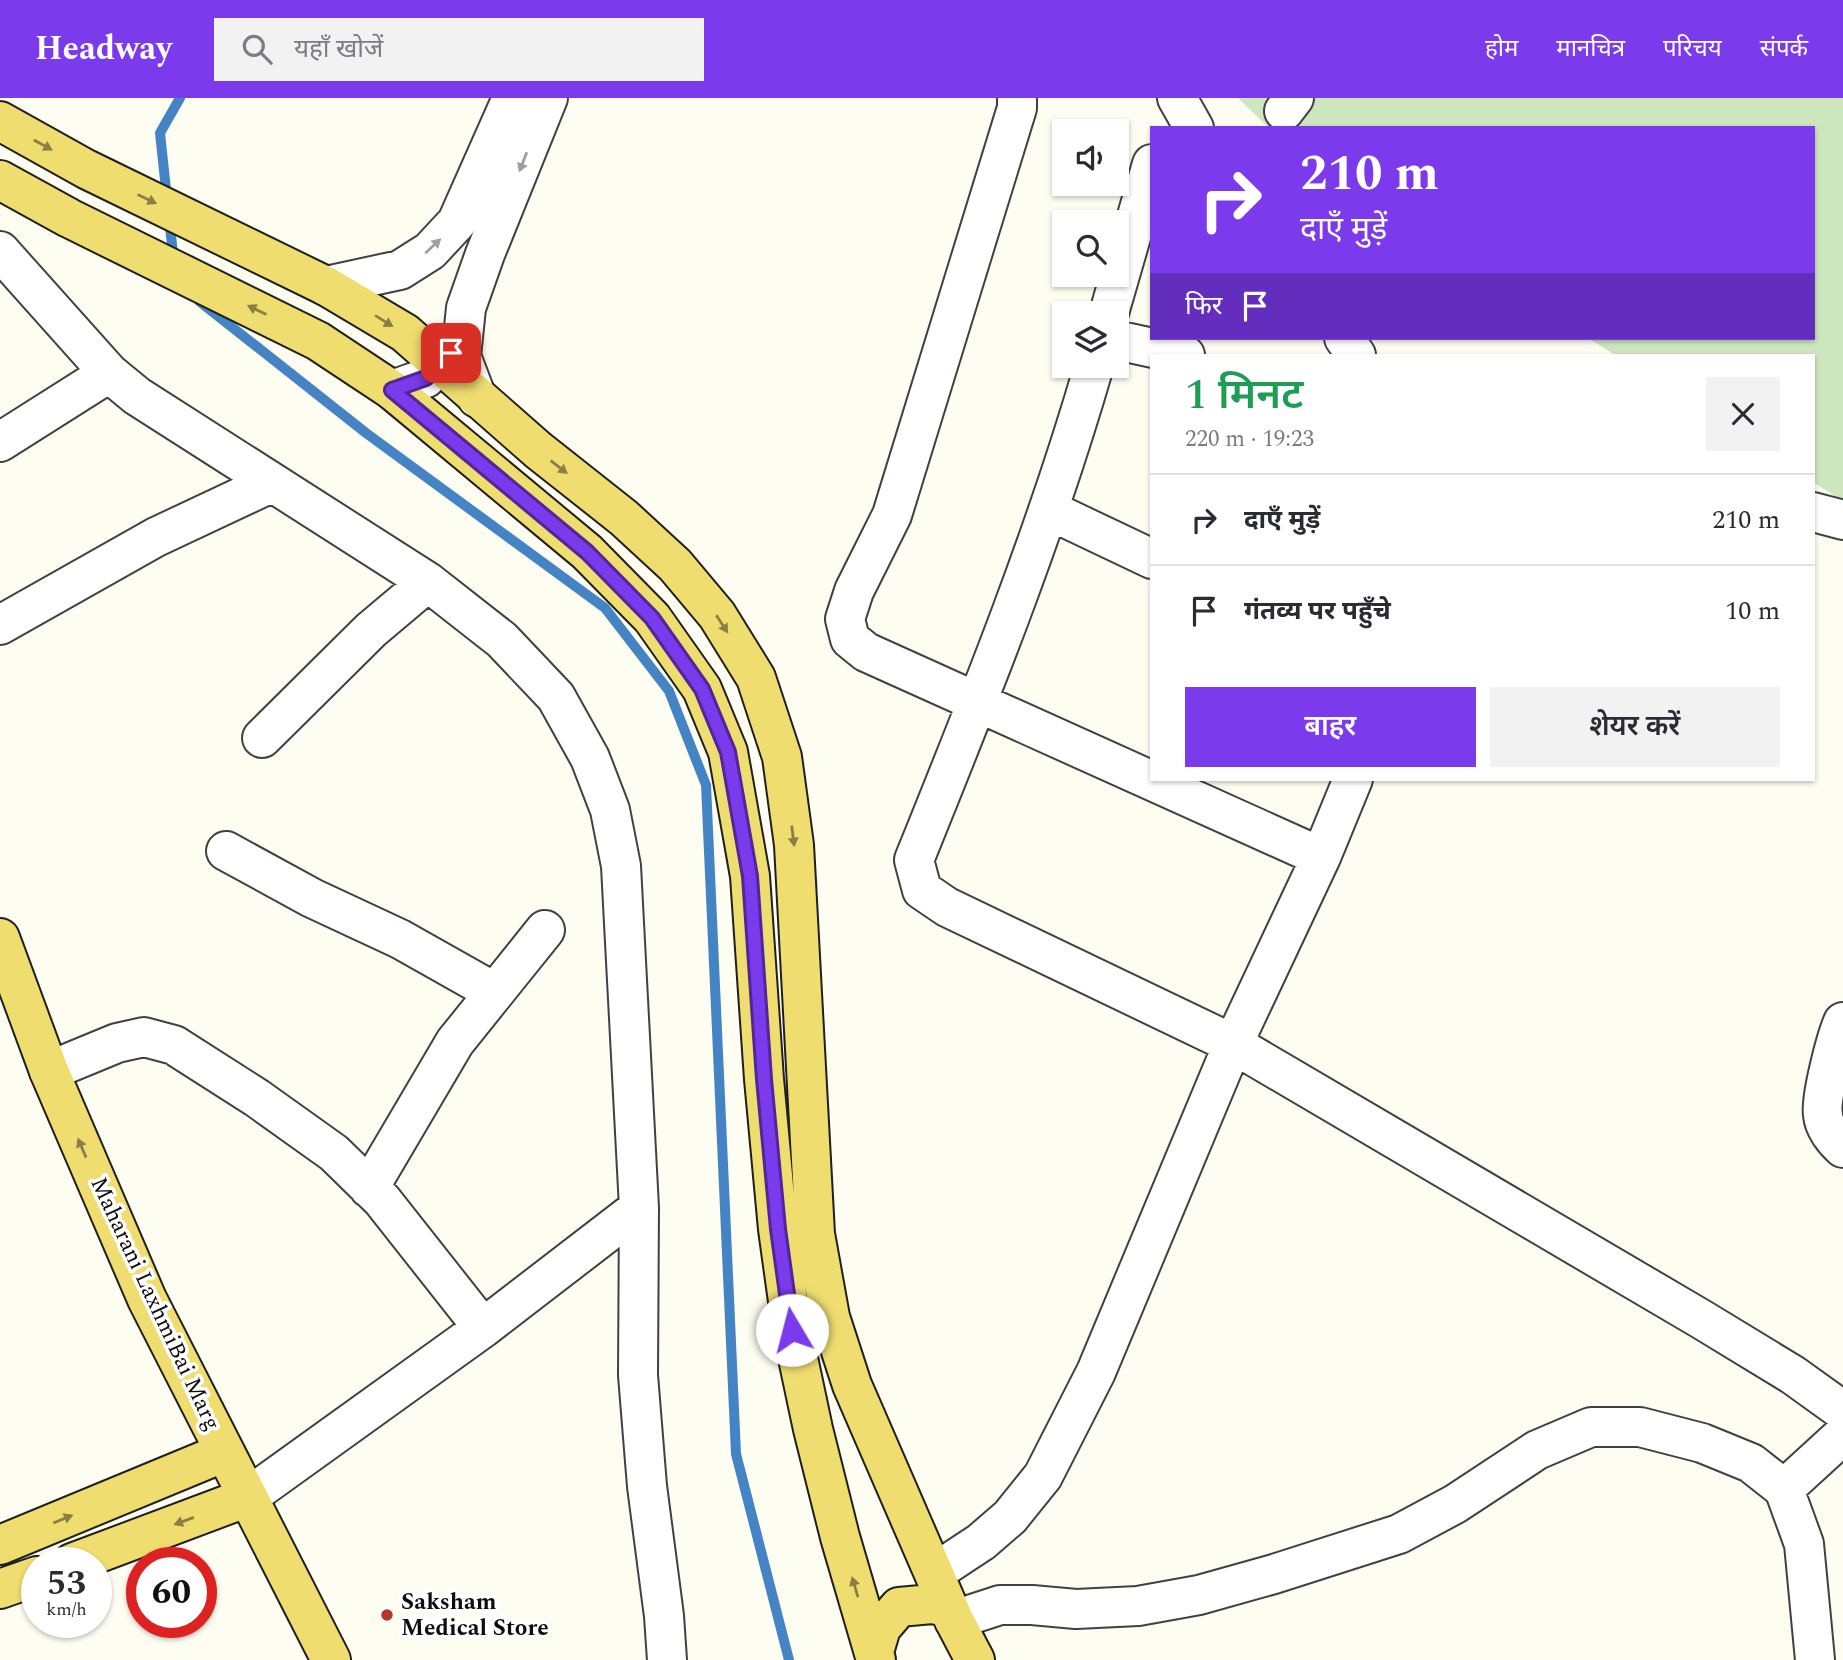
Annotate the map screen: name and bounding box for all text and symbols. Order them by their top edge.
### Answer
search box [214,18,704,81]
text: Headway [35,24,172,74]
text: यहाँ खोजें [294,29,383,69]
icon: search [238,30,276,68]
text: होम [1485,31,1518,67]
text: मानचित्र [1556,31,1625,67]
text: परिचय [1663,31,1722,67]
text: संपर्क [1760,31,1808,67]
map controls [1052,119,1129,378]
button: sound [1052,119,1129,196]
text: 210 m [1300,137,1439,212]
one-way arrow [33,139,53,151]
one-way arrow [518,151,529,172]
icon: right [1185,154,1276,245]
one-way arrow [137,193,157,204]
text: दाएँ मुड़ें [1300,205,1387,254]
button: search [1052,210,1129,287]
one-way arrow [424,239,441,255]
text: फिर [1185,286,1222,326]
icon: arrive [1236,287,1274,325]
button: layers [1052,301,1129,378]
one-way arrow [247,305,267,316]
one-way arrow [375,314,394,327]
pin [421,323,481,383]
icon: arrive [432,334,470,372]
text: 1 मिनट [1185,364,1303,427]
button: close [1706,377,1780,451]
text: 220 m · 19:23 [1185,422,1314,457]
one-way arrow [549,459,567,474]
text: दाएँ मुड़ें [1244,500,1320,540]
text: 210 m [1712,500,1780,540]
icon: right [1185,501,1223,539]
text: गंतव्य पर पहुँचे [1244,591,1391,631]
text: 10 m [1725,591,1780,631]
icon: arrive [1185,592,1223,630]
one-way arrow [715,614,728,633]
button: बाहर [1185,687,1476,767]
button: शेयर करें [1490,687,1780,767]
one-way arrow [788,825,799,847]
one-way arrow [76,1137,87,1158]
street label: Maharani LaxhmiBai Marg [81,1171,229,1437]
position arrow [755,1293,829,1367]
one-way arrow [53,1513,73,1525]
one-way arrow [173,1516,194,1527]
speed limit sign: 60 [126,1547,217,1638]
text: 53 [47,1557,86,1610]
one-way arrow [849,1576,859,1597]
place label: Saksham Medical Store [401,1585,549,1646]
text: km/h [46,1596,87,1623]
marker: Saksham Medical Store [379,1607,395,1623]

